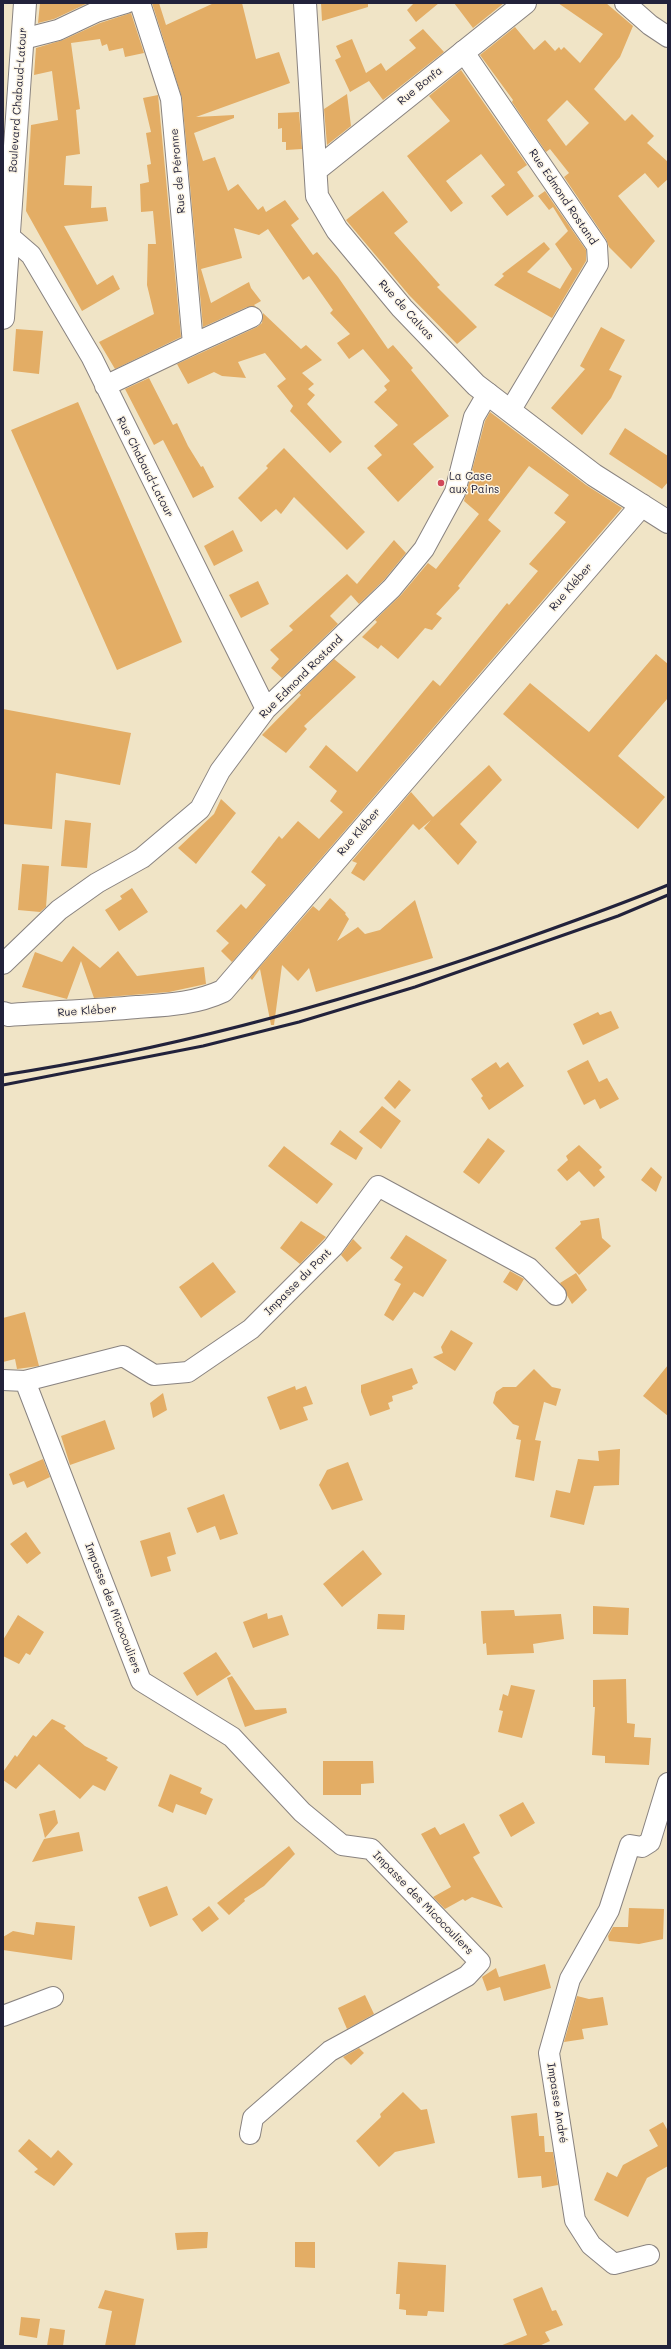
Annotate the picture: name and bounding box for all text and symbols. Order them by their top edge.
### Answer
street label: Boulevard Chabaud-Latour [6,27,30,173]
street label: Rue Bonfa [395,64,445,108]
street label: Rue de Péronne [168,128,188,214]
street label: Rue Edmond Rostand [526,147,600,247]
street label: Rue de Calvas [376,277,436,343]
street label: Rue Chabaud-Latour [114,414,176,520]
place label: La Case aux Pains [449,470,499,496]
marker: La Case aux Pains [436,478,446,488]
street label: Rue Kléber [547,560,595,614]
street label: Rue Edmond Rostand [257,633,345,721]
street label: Rue Kléber [335,805,383,859]
street label: Rue Kléber [57,1002,117,1020]
street label: Impasse du Pont [262,1246,334,1318]
street label: Impasse des Micocouliers [82,1541,144,1675]
street label: Impasse des Micocouliers [370,1848,476,1958]
street label: Impasse André [544,2062,570,2144]

